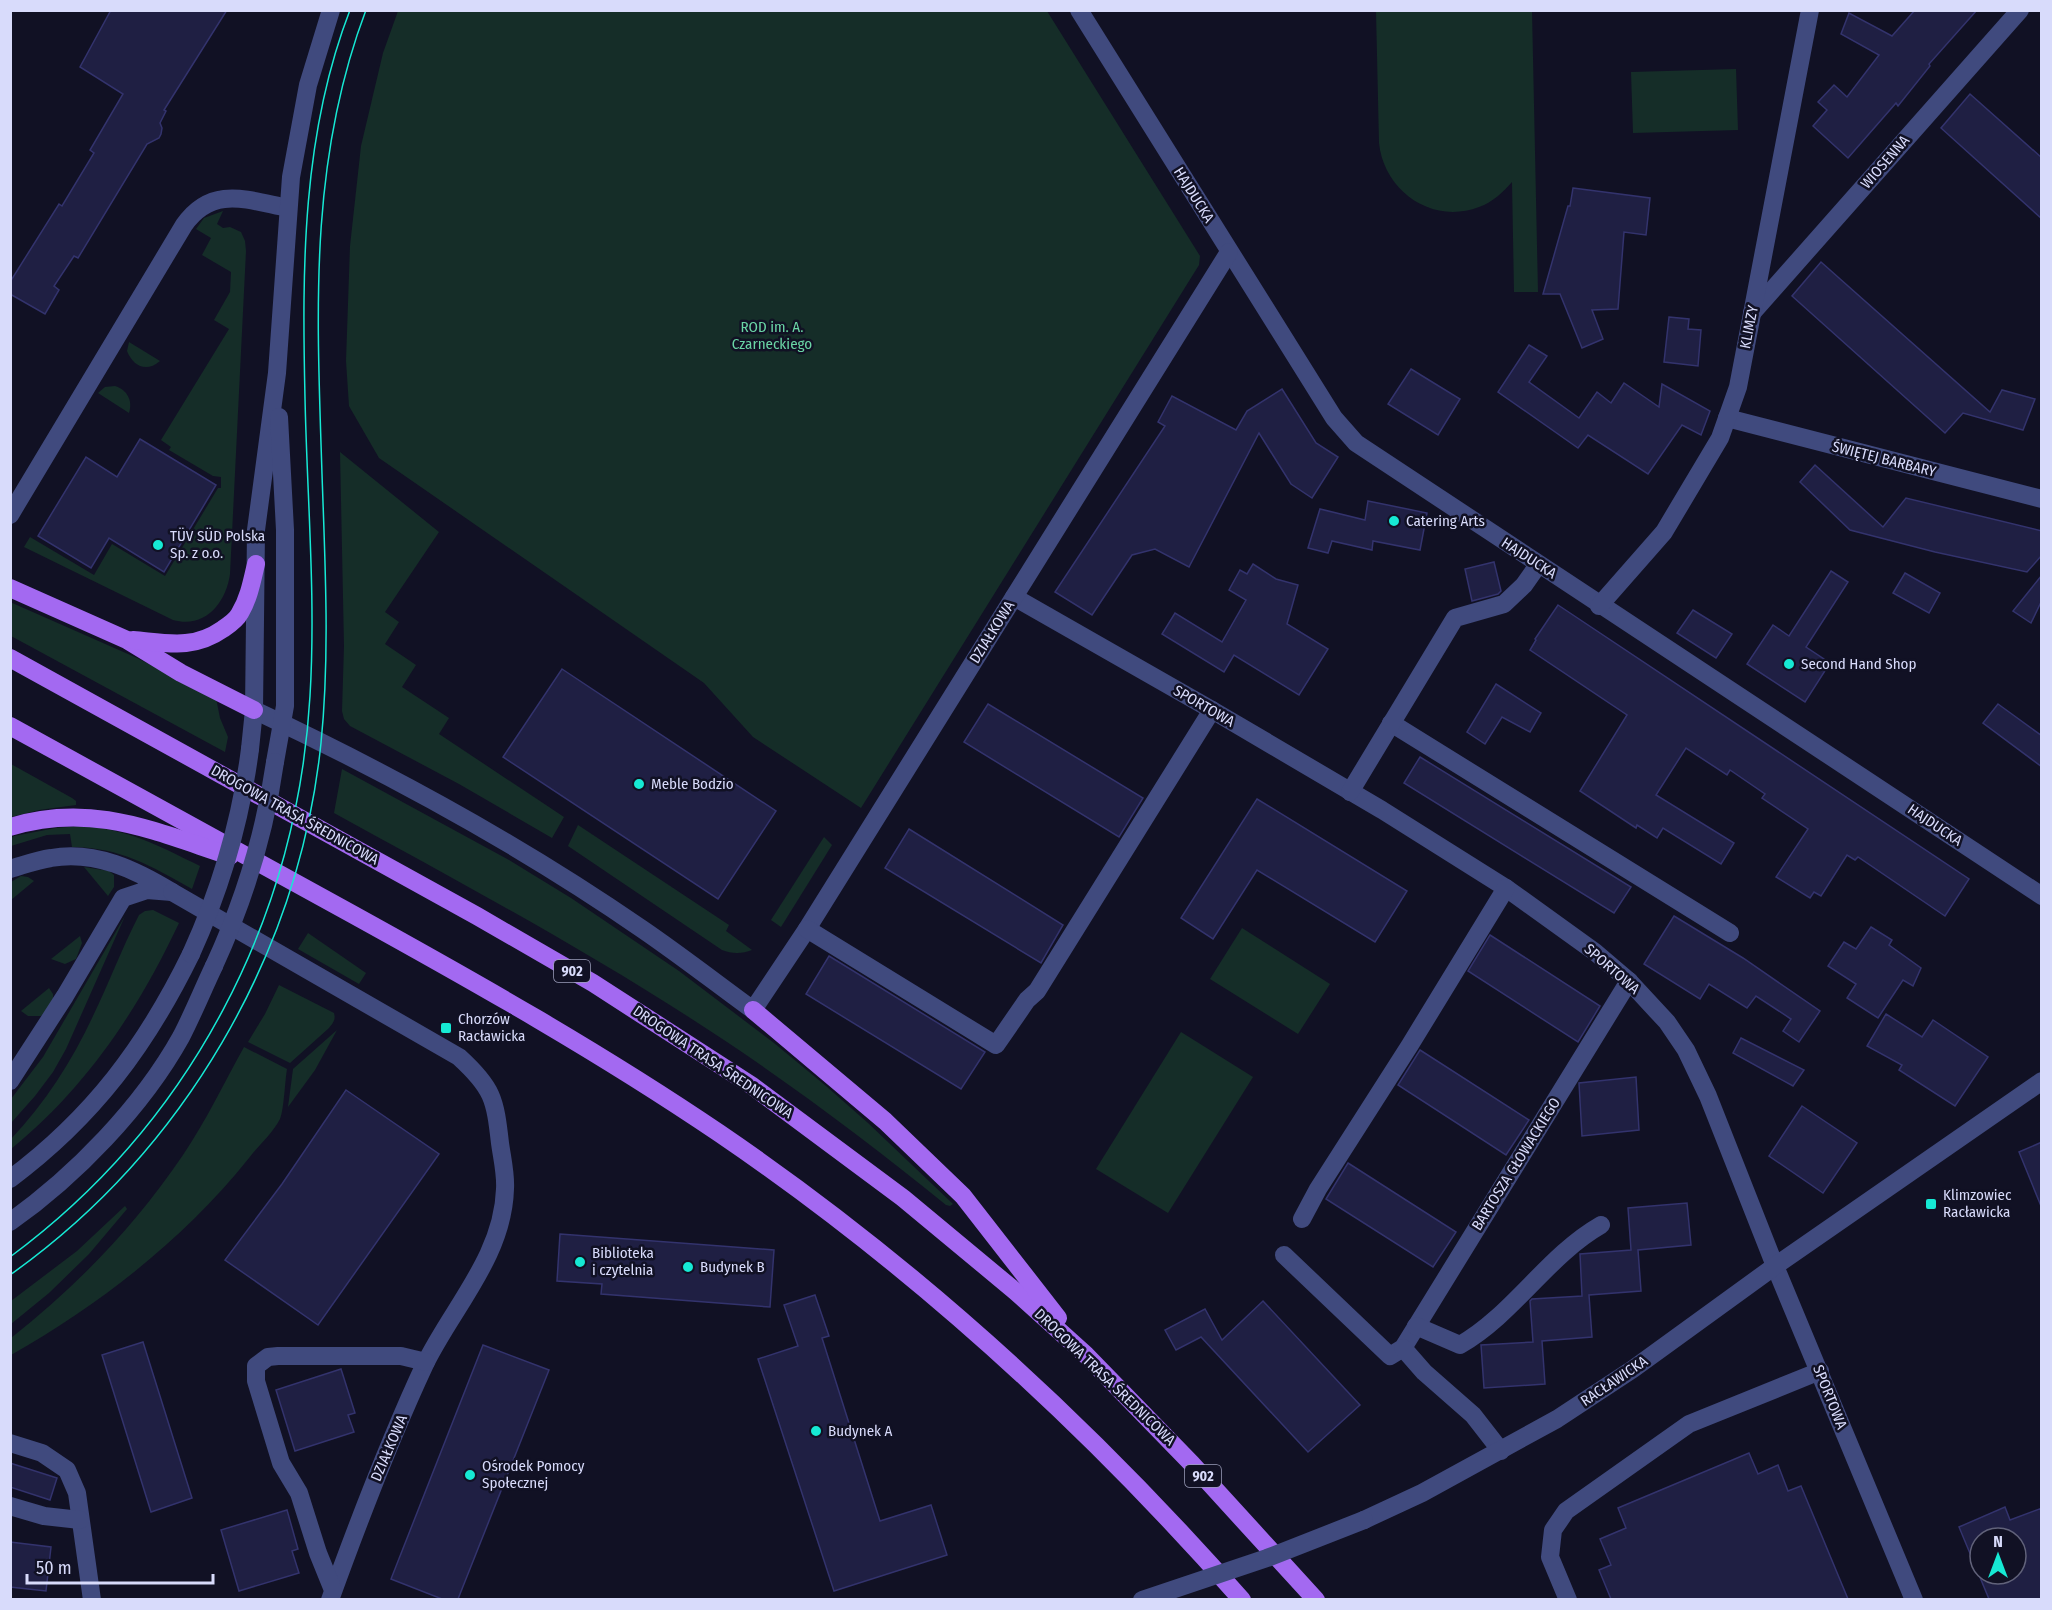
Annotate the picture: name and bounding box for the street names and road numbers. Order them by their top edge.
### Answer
street label: WIOSENNA [1857,131,1913,192]
street label: HAJDUCKA [1170,164,1218,226]
street label: KLIMZY [1736,303,1762,350]
street label: ŚWIĘTEJ BARBARY [1830,437,1938,481]
street label: HAJDUCKA [1498,534,1560,583]
street label: DZIAŁKOWA [966,597,1018,667]
street label: SPORTOWA [1170,681,1238,731]
street label: DROGOWA TRASA ŚREDNICOWA [208,761,382,869]
street label: HAJDUCKA [1904,800,1966,850]
street label: SPORTOWA [1581,940,1643,998]
road number: 902 [554,960,590,982]
street label: DROGOWA TRASA ŚREDNICOWA [630,1002,796,1122]
street label: BARTOSZA GŁOWACKIEGO [1468,1094,1564,1234]
street label: DROGOWA TRASA ŚREDNICOWA [1031,1305,1179,1449]
street label: RACŁAWICKA [1577,1352,1651,1410]
street label: SPORTOWA [1809,1362,1851,1432]
street label: DZIAŁKOWA [367,1412,411,1484]
road number: 902 [1185,1465,1221,1487]

